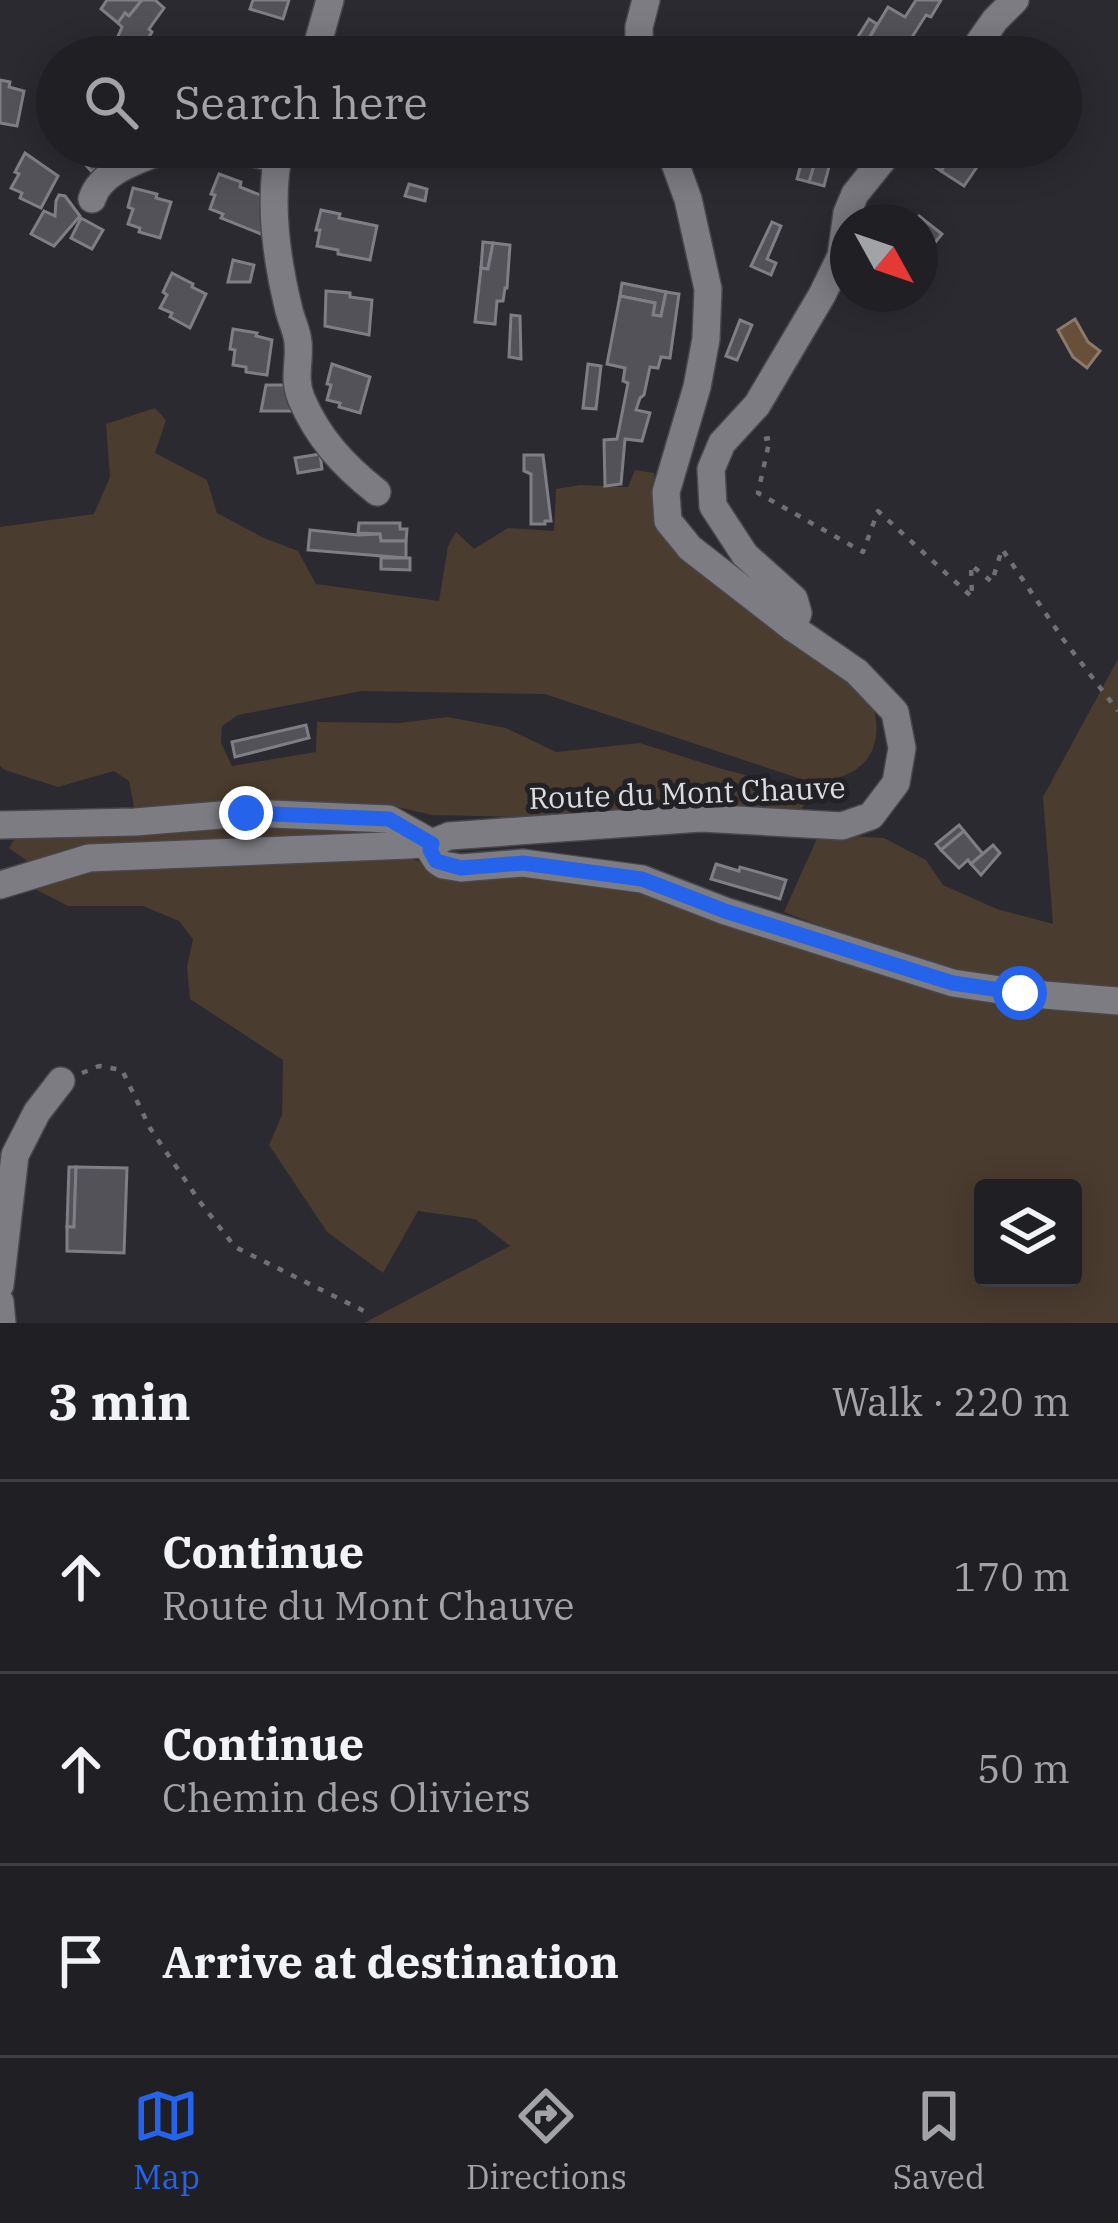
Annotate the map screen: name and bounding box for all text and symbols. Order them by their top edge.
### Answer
search box [36,36,1082,168]
icon: search [78,69,144,135]
text: Search here [174,73,428,131]
north arrow [830,204,938,312]
street label: Route du Mont Chauve [528,767,846,817]
route end [219,786,273,840]
route start [993,966,1047,1020]
map controls [974,1179,1082,1287]
button: layers [974,1179,1082,1287]
text: 3 min [48,1368,191,1434]
text: Walk · 220 m [832,1376,1070,1427]
text: Continue [162,1522,364,1580]
icon: ahead [48,1544,114,1610]
text: 170 m [954,1551,1070,1602]
text: Route du Mont Chauve [162,1580,574,1631]
text: Continue [162,1714,364,1772]
icon: ahead [48,1736,114,1802]
text: 50 m [977,1743,1070,1794]
text: Chemin des Oliviers [162,1772,531,1823]
icon: arrive [48,1928,114,1994]
text: Arrive at destination [162,1932,619,1990]
tab: Map [133,2083,200,2198]
tab: Directions [466,2083,627,2198]
tab: Saved [893,2083,985,2198]

